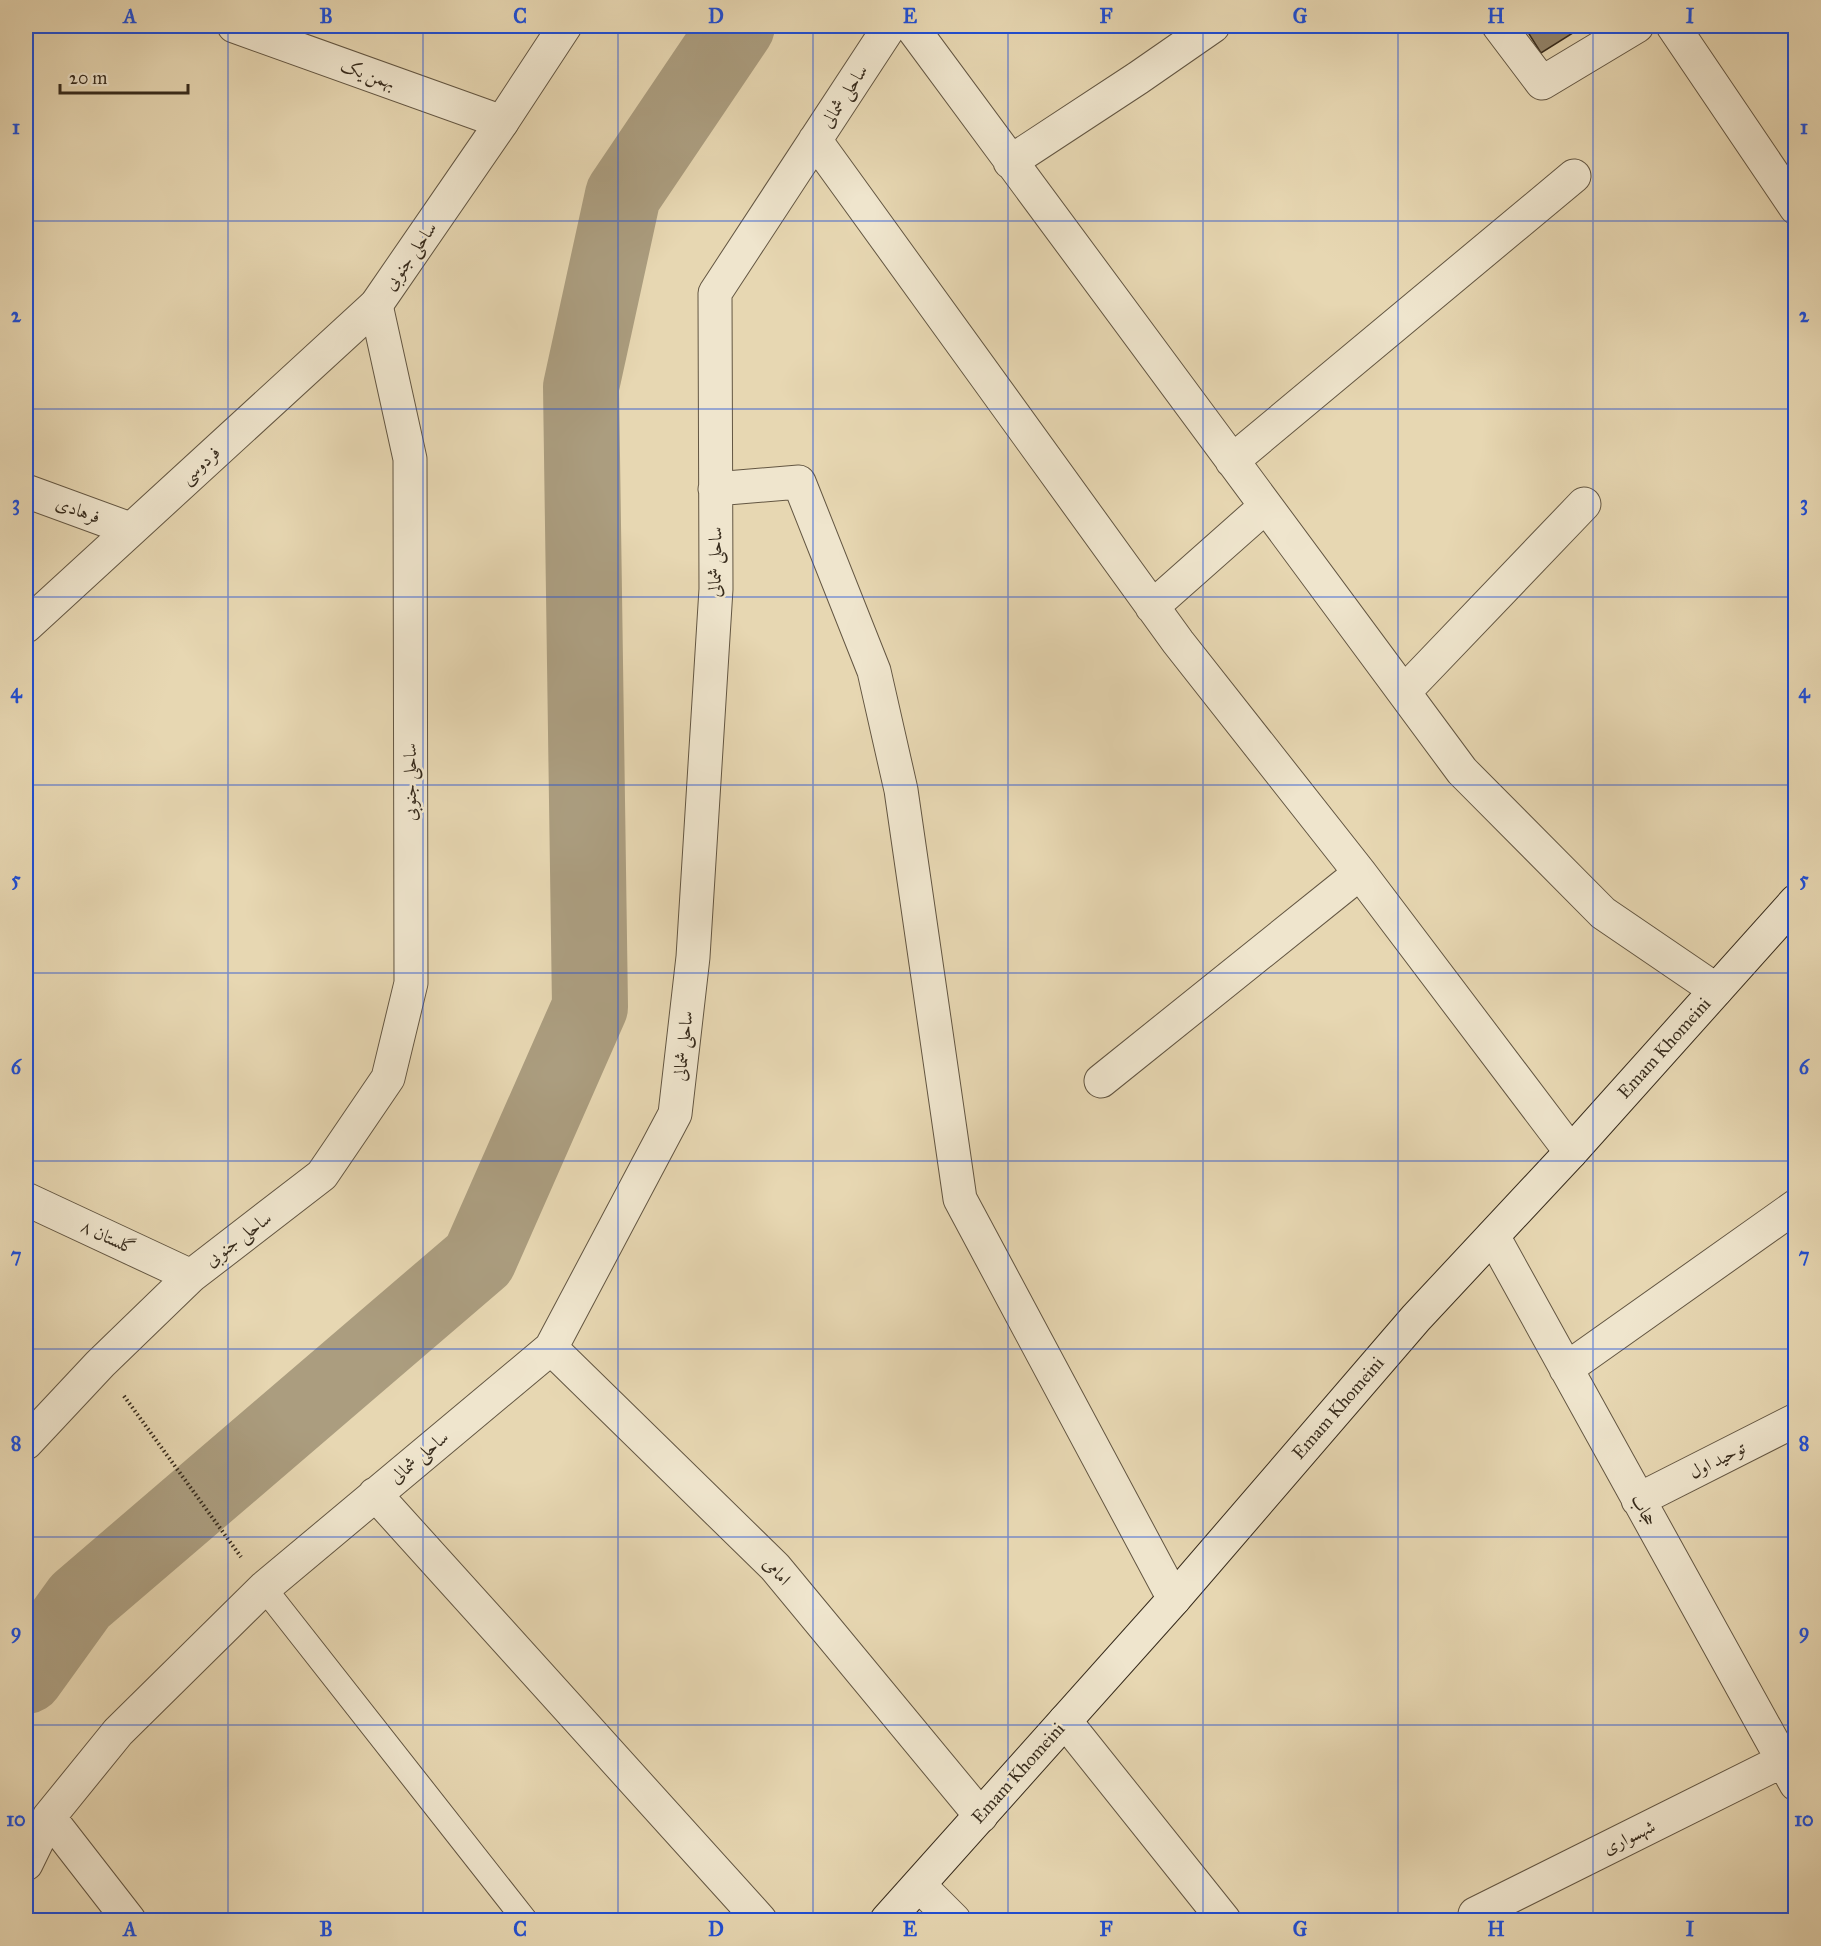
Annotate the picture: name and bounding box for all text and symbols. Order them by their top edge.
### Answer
text: A [121,4,137,28]
text: B [319,4,333,28]
text: C [513,4,527,28]
text: D [708,4,724,28]
text: E [903,4,918,28]
text: F [1099,4,1113,28]
text: G [1293,4,1308,28]
text: H [1487,4,1505,28]
text: I [1686,4,1695,28]
street label: بهمن یک [337,54,398,95]
scale bar [60,57,188,95]
street label: ساحلی شمالی [816,60,874,133]
text: 20 m [69,67,107,89]
text: 1 [12,115,20,139]
text: 1 [1800,115,1808,139]
street label: ساحلی جنوبی [379,218,443,295]
text: 2 [11,303,22,327]
text: 2 [1799,303,1810,327]
street label: فردوسی [176,441,226,490]
text: 3 [12,491,20,516]
text: 3 [1800,491,1808,516]
street label: فرهادی [52,492,103,529]
street label: ساحلی شمالی [703,526,729,598]
text: 4 [10,679,22,704]
text: 4 [1798,679,1810,704]
street label: ساحلی جنوبی [399,743,423,821]
text: 5 [11,867,21,891]
text: 5 [1799,867,1809,891]
street label: Emam Khomeini [1613,993,1715,1103]
street label: ساحلی شمالی [668,1010,700,1083]
text: 6 [11,1055,23,1079]
text: 6 [1799,1055,1811,1079]
street label: ساحلی جنوبی [200,1207,277,1273]
street label: گلستان ۸ [77,1215,139,1259]
text: 7 [11,1243,22,1267]
text: 7 [1799,1243,1810,1267]
street label: Emam Khomeini [1287,1352,1389,1464]
street label: ساحلی شمالی [385,1426,454,1490]
text: 8 [11,1431,21,1455]
text: 8 [1799,1431,1809,1455]
street label: توحید اول [1685,1436,1749,1483]
street label: حجاب [1626,1490,1662,1530]
street label: امامی [759,1552,795,1590]
text: 9 [11,1619,21,1644]
text: 9 [1799,1619,1809,1644]
street label: Emam Khomeini [967,1718,1069,1828]
text: 10 [6,1807,26,1831]
text: 10 [1794,1807,1814,1831]
street label: شهسواری [1599,1815,1659,1860]
text: A [121,1917,137,1941]
text: B [319,1917,333,1941]
text: C [513,1917,527,1941]
text: D [708,1917,724,1941]
text: E [903,1917,918,1941]
text: F [1099,1917,1113,1941]
text: G [1293,1917,1308,1941]
text: H [1487,1917,1505,1941]
text: I [1686,1917,1695,1941]

